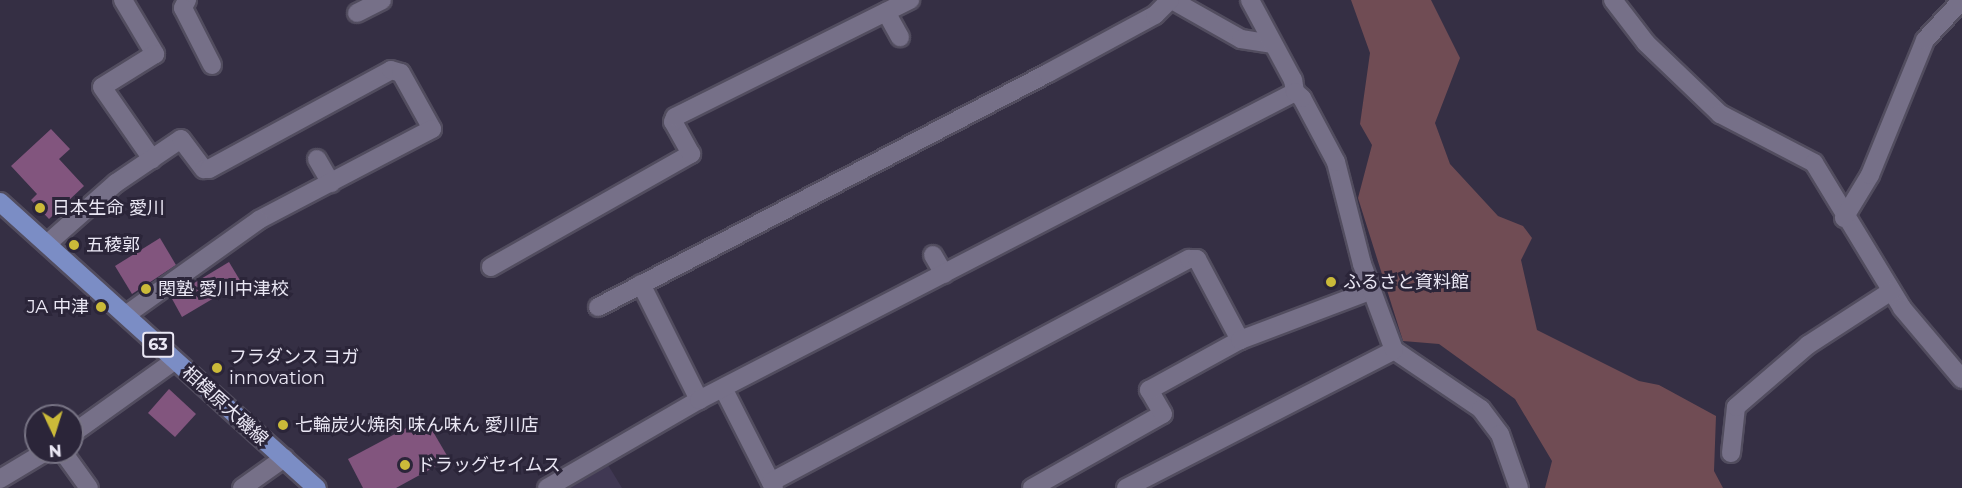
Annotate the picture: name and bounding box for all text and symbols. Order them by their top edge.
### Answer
place label: 日本生命 愛川 [52,197,165,219]
marker: 日本生命 愛川 [33,201,47,215]
place label: 五稜郭 [86,234,140,256]
marker: 五稜郭 [67,238,81,252]
place label: ふるさと資料館 [1343,271,1469,293]
marker: ふるさと資料館 [1324,275,1338,289]
place label: 関塾 愛川中津校 [158,278,289,300]
marker: 関塾 愛川中津校 [139,282,153,296]
place label: JA 中津 [27,296,89,318]
marker: JA 中津 [94,300,108,314]
road number: 63 [142,332,174,358]
place label: フラダンス ヨガ innovation [229,347,360,389]
marker: フラダンス ヨガ innovation [210,361,224,375]
street label: 相模原大磯線 [178,362,272,450]
north arrow [24,404,84,464]
place label: 七輪炭火焼肉 味ん味ん 愛川店 [295,414,538,436]
marker: 七輪炭火焼肉 味ん味ん 愛川店 [276,418,290,432]
text: N [48,441,62,460]
place label: ドラッグセイムス [417,454,561,476]
marker: ドラッグセイムス [398,458,412,472]

